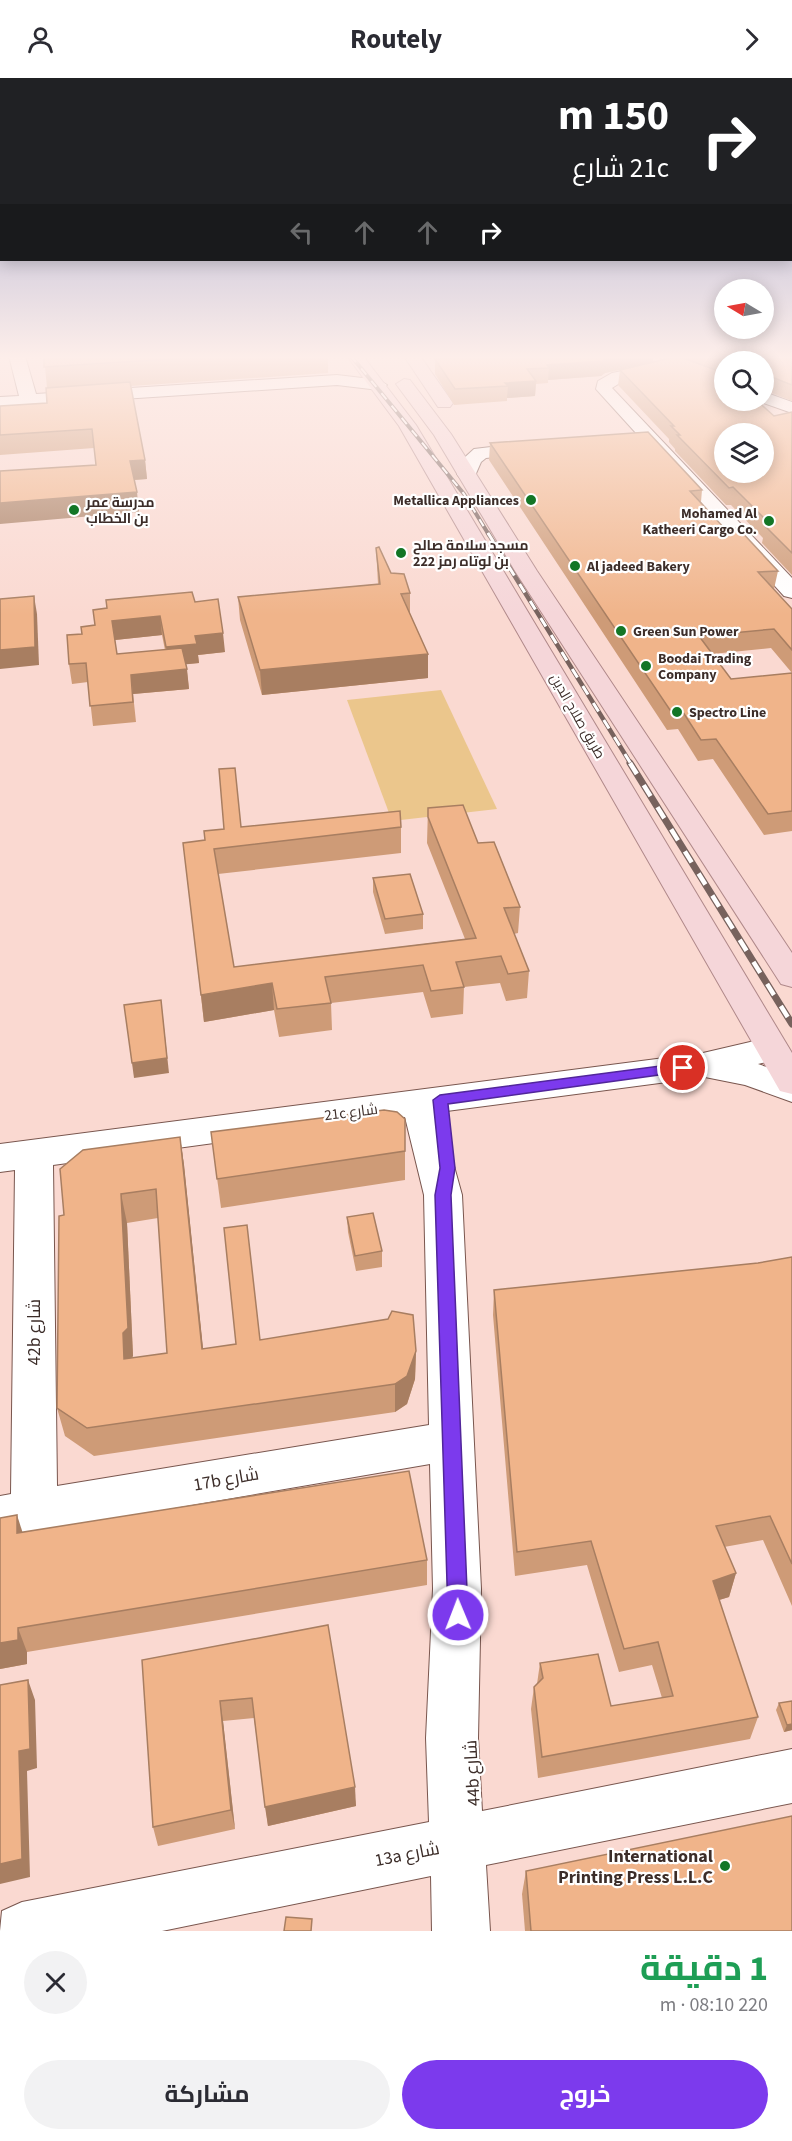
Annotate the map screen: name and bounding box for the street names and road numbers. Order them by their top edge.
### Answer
street label: طريق صلاح الدين [545,670,610,763]
street label: 21c شارع [323,1099,379,1126]
street label: 42b شارع [22,1299,47,1365]
street label: 17b شارع [191,1461,261,1498]
street label: 44b شارع [458,1739,487,1807]
street label: 13a شارع [373,1836,442,1873]

